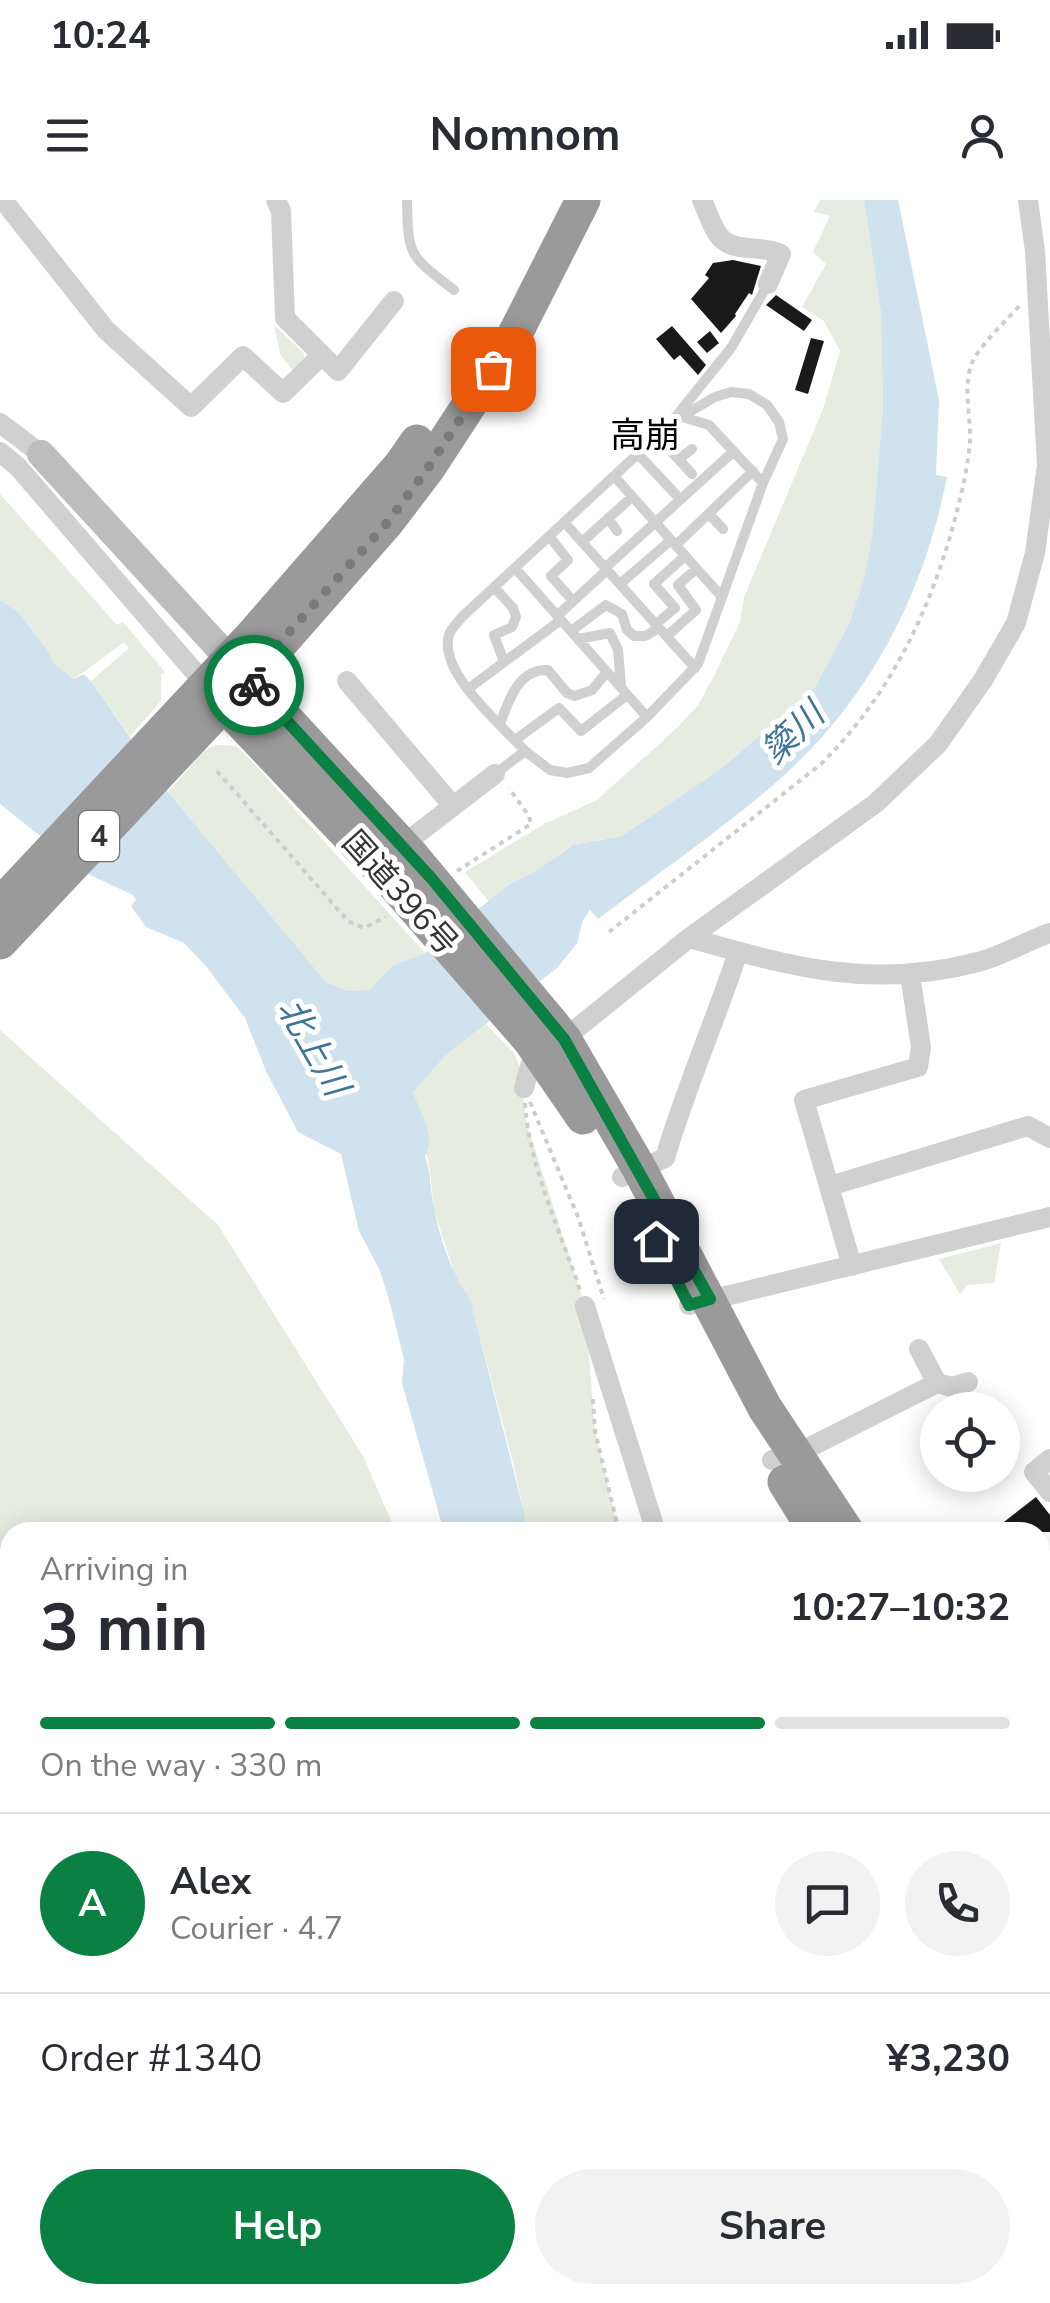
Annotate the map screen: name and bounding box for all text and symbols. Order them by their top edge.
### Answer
text: 10:24 [50,10,151,61]
text: Nomnom [430,105,620,166]
icon: menu [40,108,95,163]
icon: person [955,108,1010,163]
pin [451,327,536,412]
icon: bag [466,342,521,397]
district label: 高崩 [610,412,680,459]
courier [204,635,304,735]
icon: bike [227,658,282,713]
water label: 簗川 [751,689,837,774]
road number: 4 [79,811,119,861]
street label: 国道396号 [333,822,467,964]
water label: 北上川 [266,990,362,1108]
pin [614,1199,699,1284]
icon: home [629,1214,684,1269]
map controls [920,1392,1020,1492]
button: locate [920,1392,1020,1492]
text: Arriving in [40,1548,188,1591]
text: 10:27–10:32 [790,1582,1010,1633]
text: 3 min [40,1584,208,1673]
text: On the way · 330 m [40,1744,322,1787]
button: chat [775,1851,880,1956]
button: phone [905,1851,1010,1956]
text: Alex [170,1856,251,1907]
text: A [78,1878,107,1929]
text: Courier · 4.7 [170,1907,343,1950]
text: Order #1340 [40,2033,262,2084]
text: ¥3,230 [887,2033,1010,2084]
button: Help [40,2169,515,2284]
button: Share [535,2169,1010,2284]

